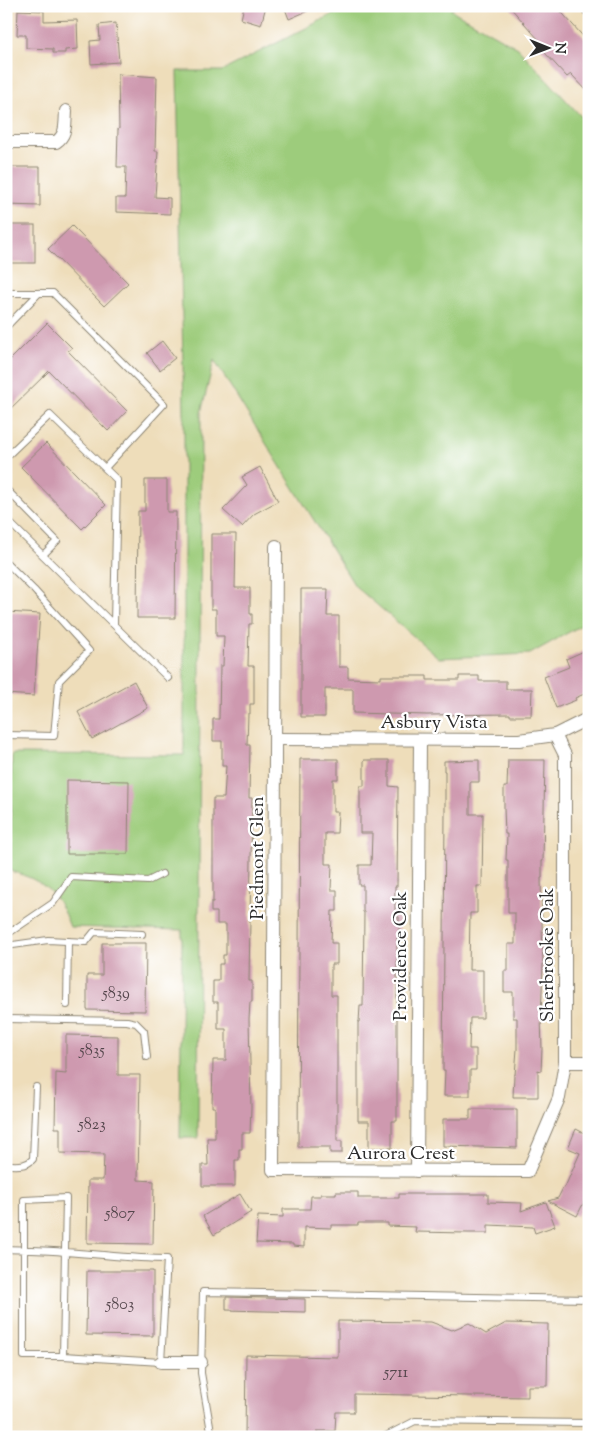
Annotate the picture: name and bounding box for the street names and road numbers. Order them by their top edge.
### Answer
street label: Asbury Vista [380,710,488,737]
street label: Piedmont Glen [245,796,272,920]
street label: Sherbrooke Oak [535,887,562,1022]
street label: Providence Oak [388,890,415,1021]
street label: Aurora Crest [347,1141,456,1168]

